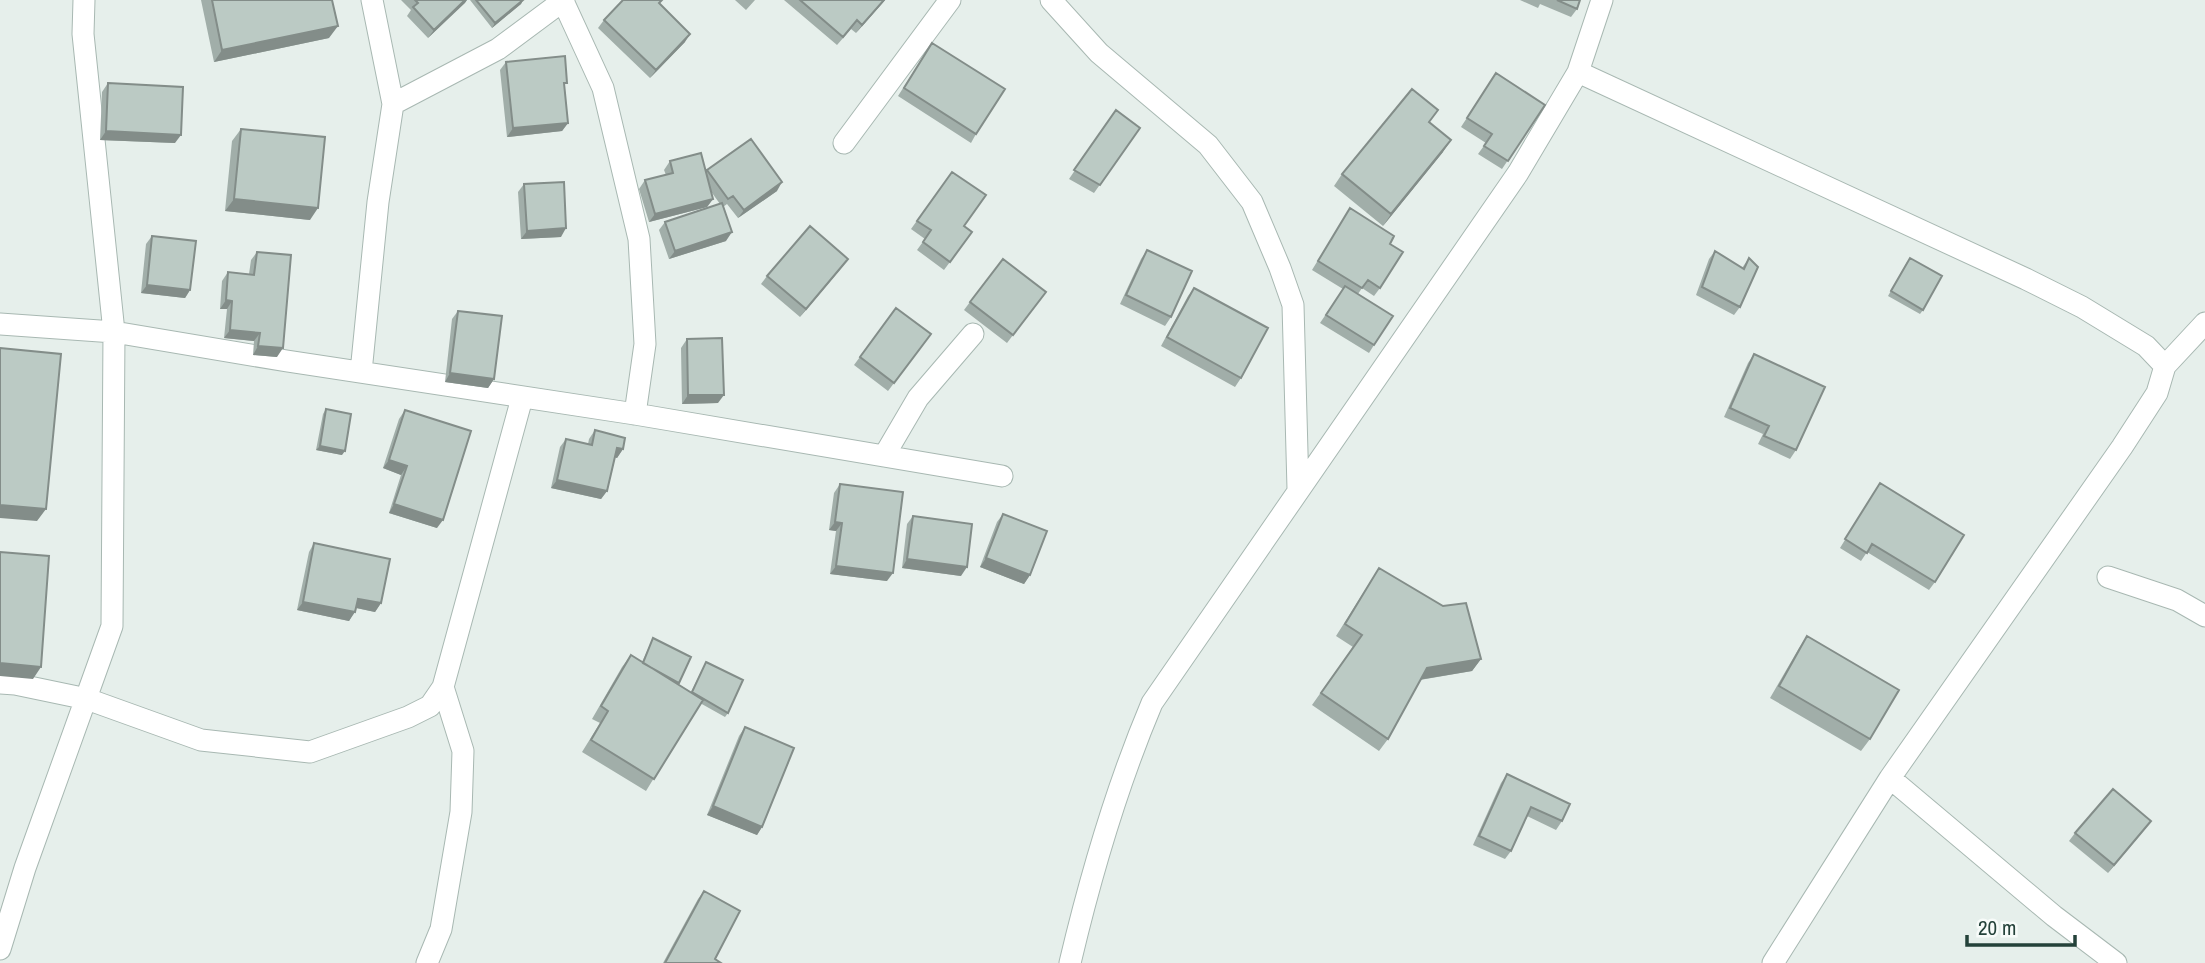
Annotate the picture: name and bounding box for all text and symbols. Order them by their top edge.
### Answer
scale bar [1967,904,2076,948]
text: 20 m [1978,913,2016,942]

